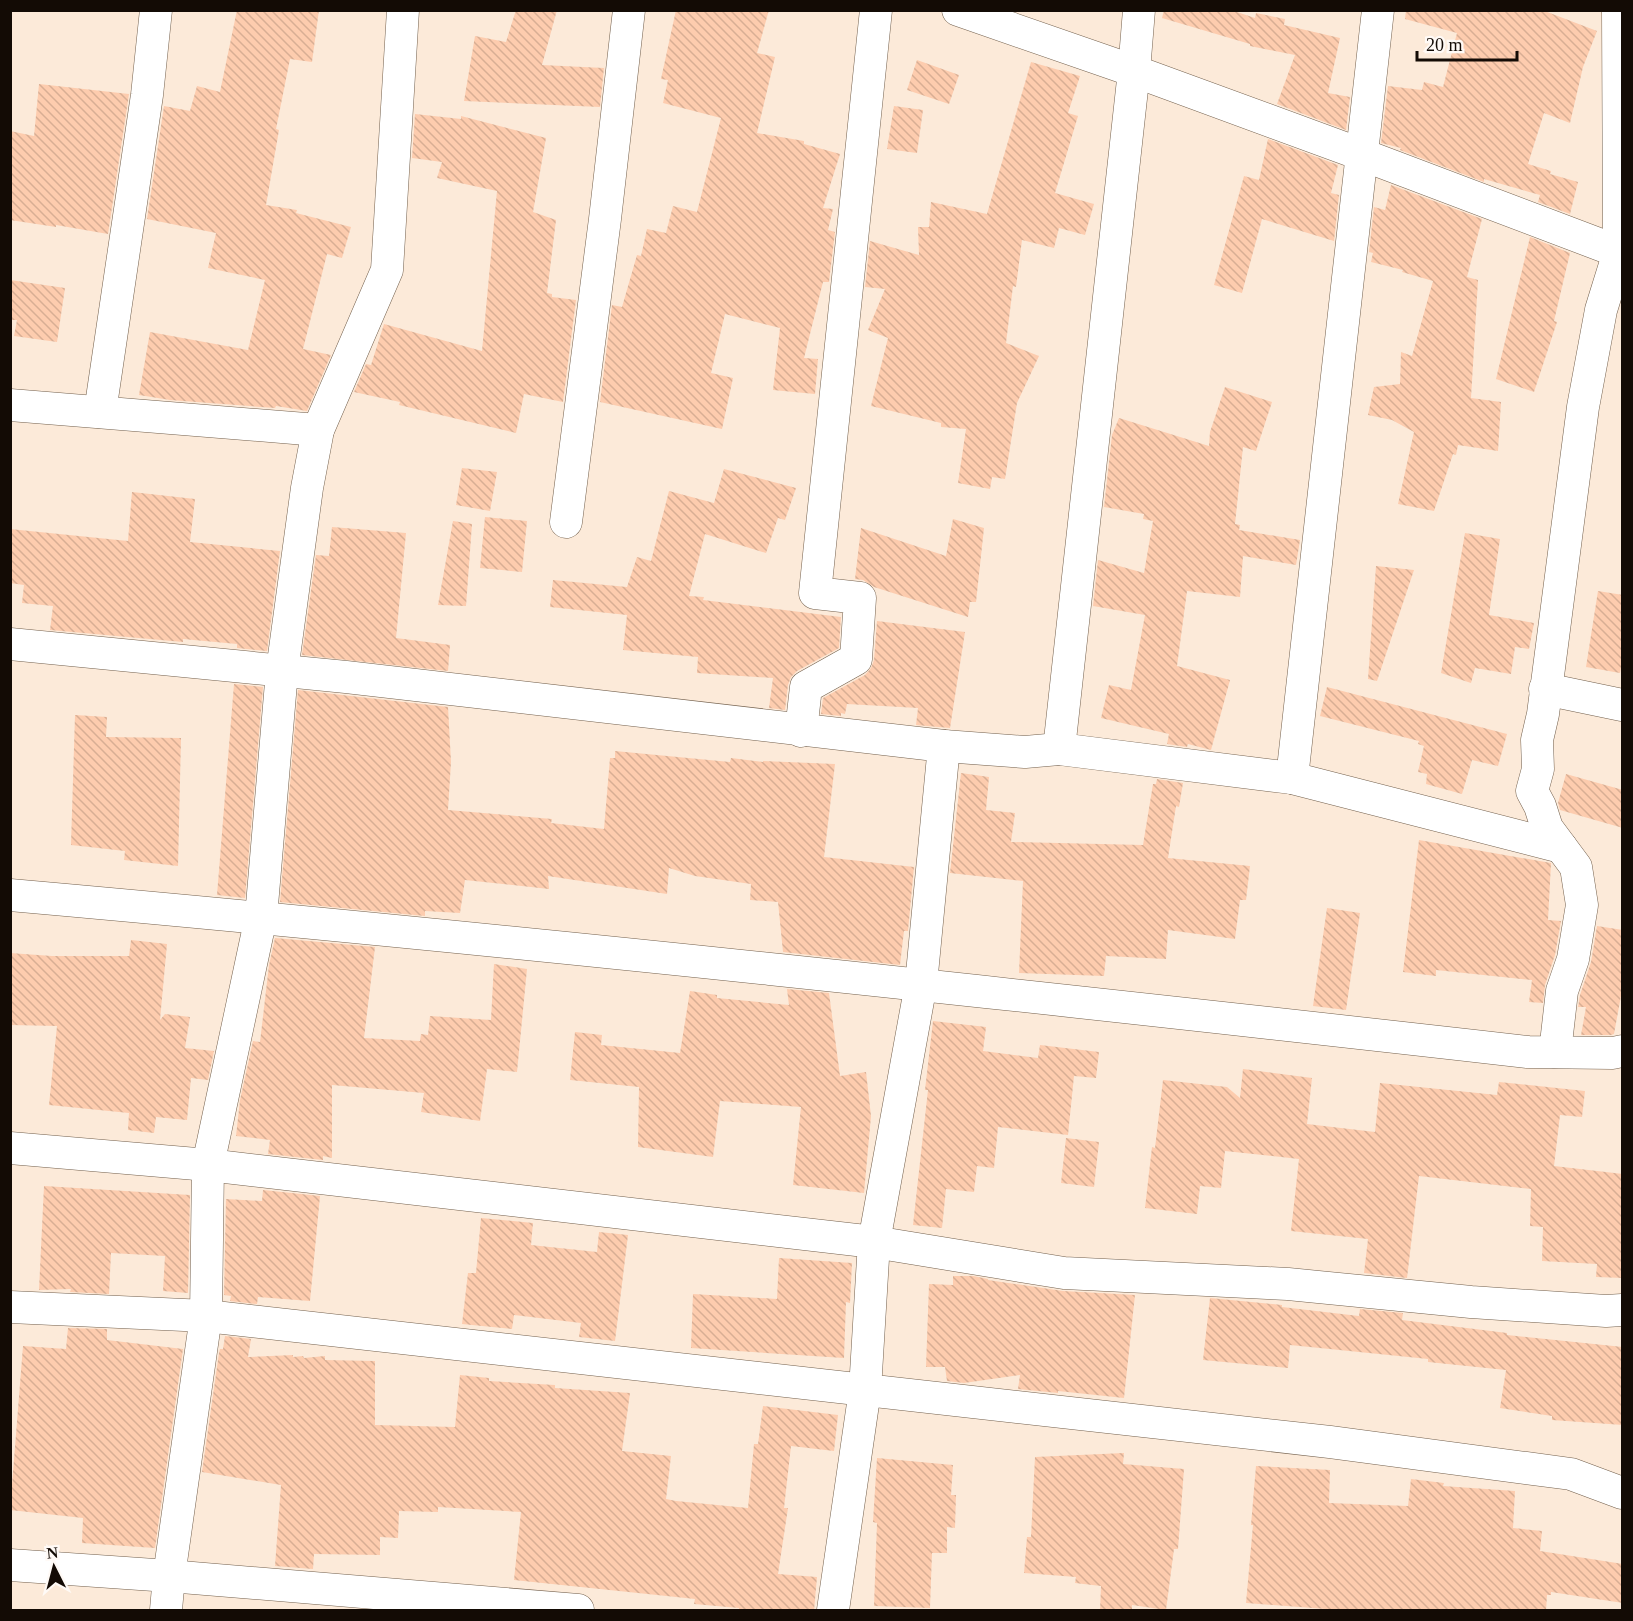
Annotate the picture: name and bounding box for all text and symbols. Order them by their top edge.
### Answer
scale bar [1417,24,1518,62]
text: 20 m [1426,35,1463,55]
north arrow [24,1537,84,1597]
text: N [46,1543,60,1562]

